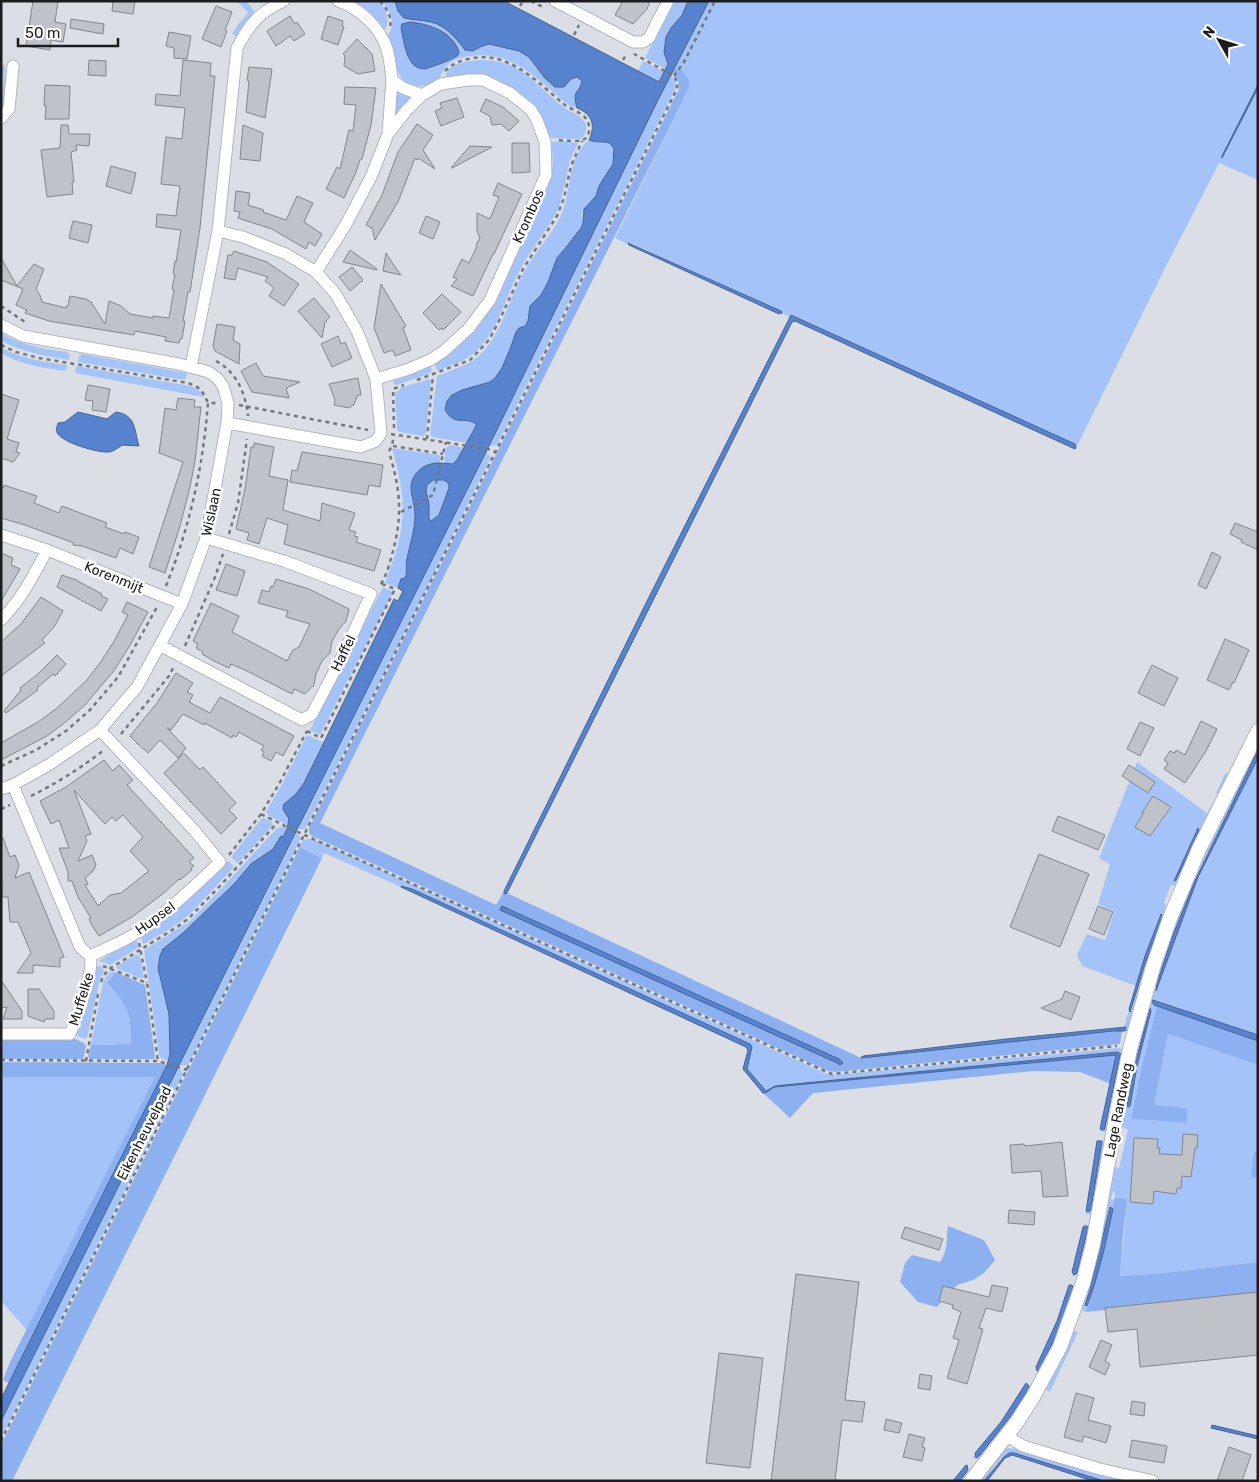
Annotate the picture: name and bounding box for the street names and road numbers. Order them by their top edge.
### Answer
street label: Krombos [509,186,548,246]
street label: Wislaan [198,486,225,538]
street label: Korenmijt [82,558,146,597]
street label: Haffel [327,632,360,674]
street label: Hupsel [132,898,179,939]
street label: Muffelke [65,970,98,1028]
street label: Lage Randweg [1101,1061,1136,1159]
street label: Eikenheuvelpad [113,1083,175,1183]

